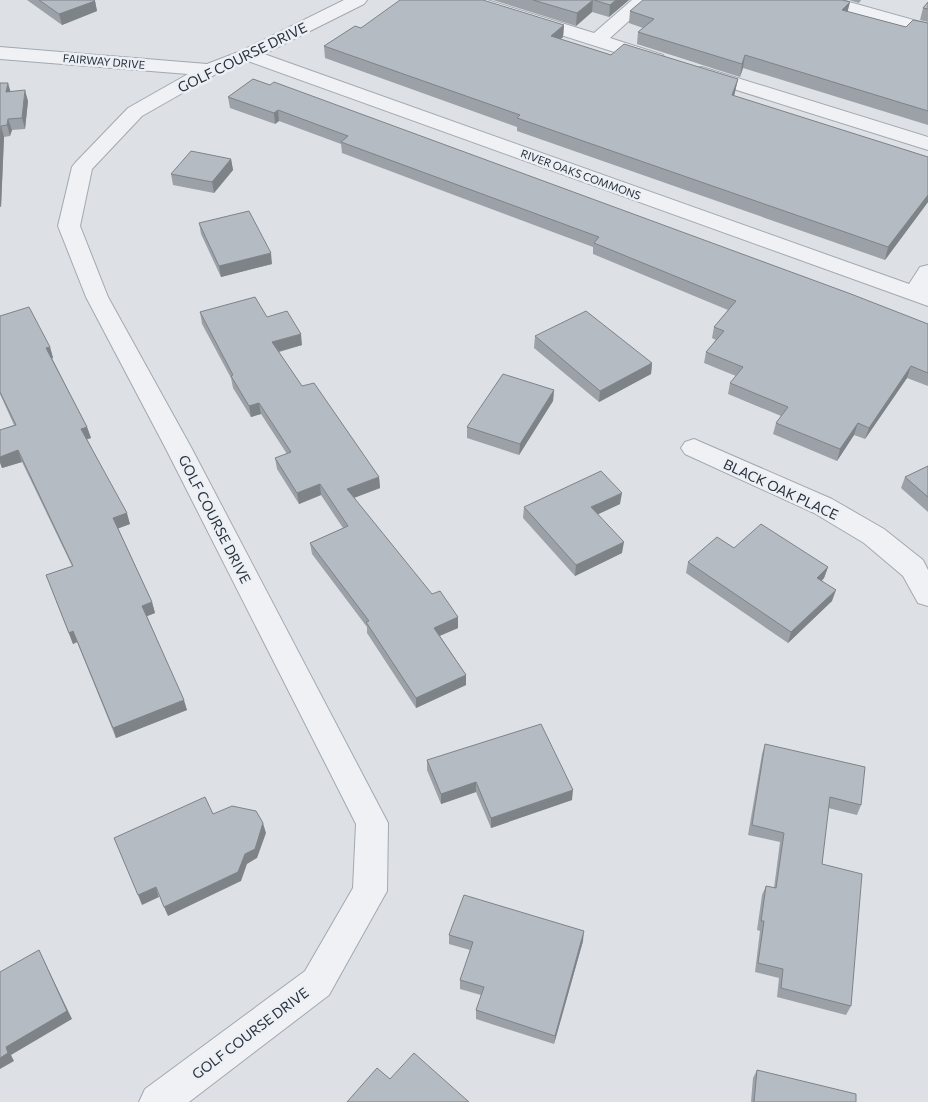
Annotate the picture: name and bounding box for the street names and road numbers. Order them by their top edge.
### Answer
street label: GOLF COURSE DRIVE [175,18,309,96]
street label: FAIRWAY DRIVE [62,51,146,71]
street label: RIVER OAKS COMMONS [519,146,643,202]
street label: GOLF COURSE DRIVE [175,452,255,586]
street label: BLACK OAK PLACE [721,455,841,523]
street label: GOLF COURSE DRIVE [188,984,312,1082]

